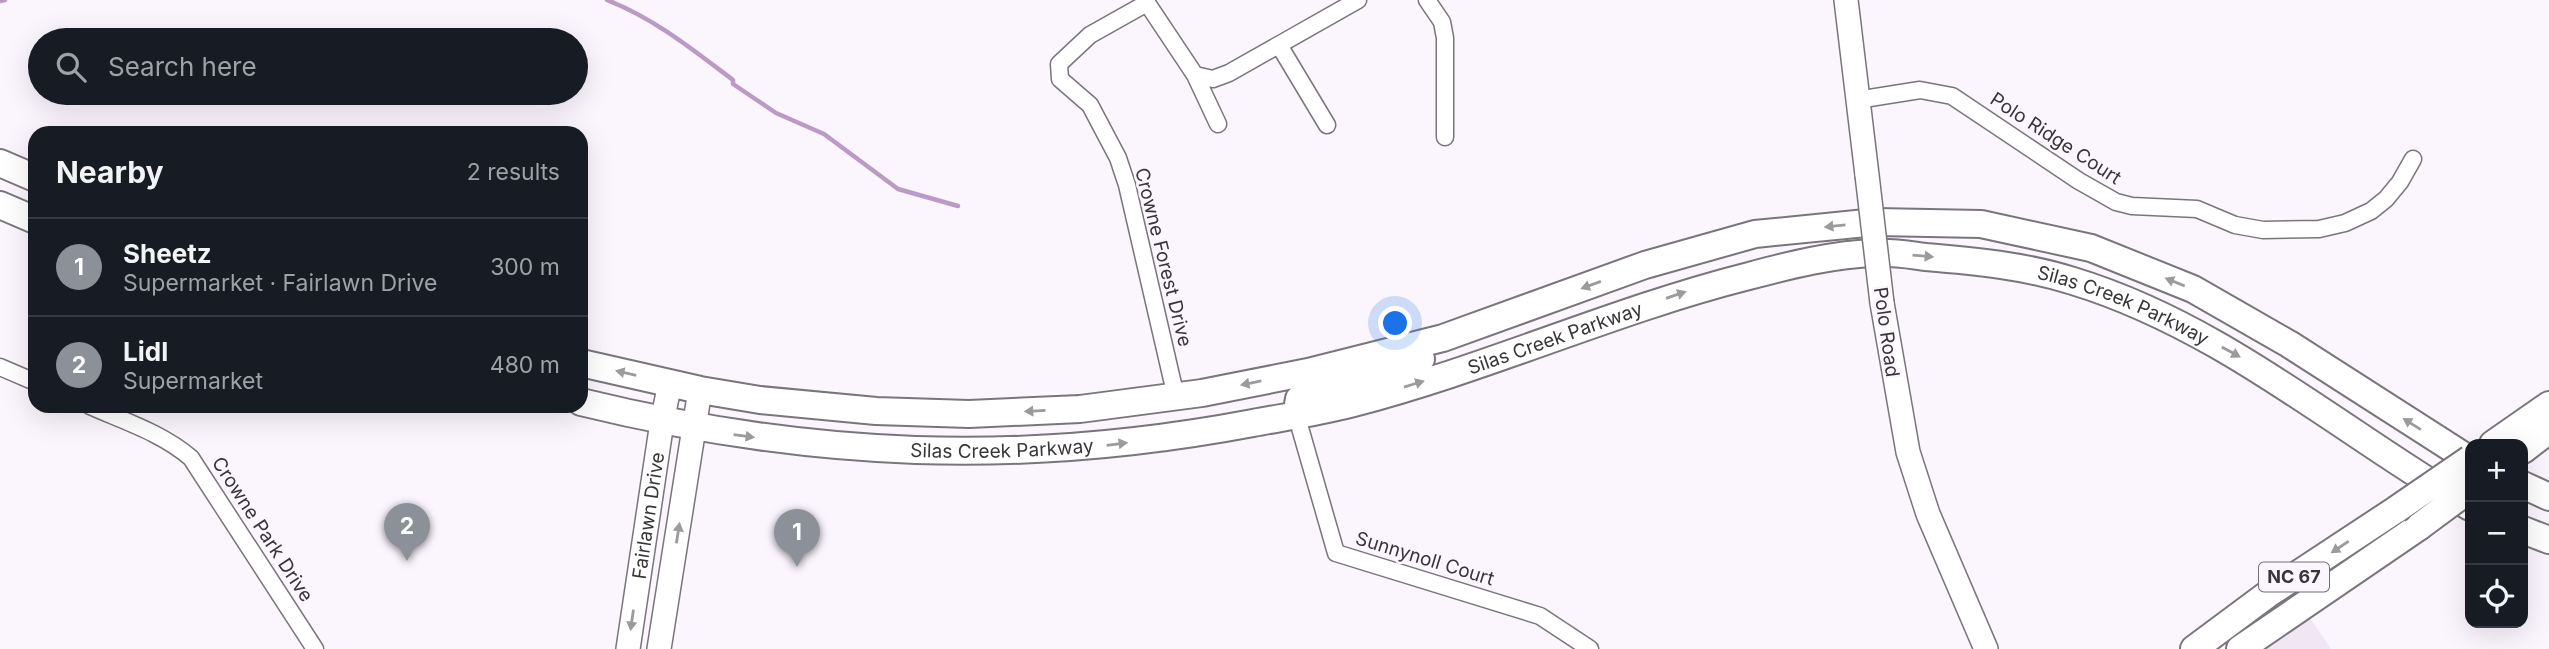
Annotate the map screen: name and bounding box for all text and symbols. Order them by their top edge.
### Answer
search box [28,28,588,105]
icon: search [52,48,90,86]
text: Search here [108,51,257,82]
street label: Polo Ridge Court [1986,88,2126,189]
text: Nearby [56,154,164,190]
text: 2 results [467,158,560,186]
street label: Crowne Forest Drive [1130,165,1197,349]
one-way arrow [1823,221,1845,232]
text: Sheetz [123,238,212,269]
one-way arrow [1913,251,1935,262]
text: 1 [74,253,84,281]
text: 300 m [490,253,560,281]
street label: Silas Creek Parkway [2035,261,2213,350]
text: Supermarket · Fairlawn Drive [123,269,438,297]
one-way arrow [2165,276,2186,287]
one-way arrow [1580,280,1601,291]
street label: Polo Road [1869,286,1904,379]
one-way arrow [1666,289,1687,300]
street label: Silas Creek Parkway [1465,297,1646,380]
your location [1378,306,1412,340]
text: Lidl [123,336,168,367]
one-way arrow [2221,346,2240,358]
text: 2 [72,351,86,379]
text: 480 m [490,351,560,379]
text: Supermarket [123,367,263,395]
one-way arrow [615,367,637,378]
one-way arrow [1240,378,1262,389]
one-way arrow [1404,378,1425,388]
one-way arrow [1024,406,1046,417]
one-way arrow [2403,417,2422,430]
one-way arrow [733,430,755,441]
street label: Silas Creek Parkway [910,434,1095,463]
one-way arrow [1106,438,1128,449]
map controls [2465,439,2528,628]
button: + [2465,439,2528,502]
street label: Fairlawn Drive [628,451,669,581]
street label: Crowne Park Drive [207,453,318,606]
button: − [2465,502,2528,565]
pin: 2 [384,503,430,561]
pin: 1 [774,509,820,567]
one-way arrow [673,522,684,544]
street label: Sunnynoll Court [1353,526,1497,590]
one-way arrow [2330,540,2350,553]
road number: NC 67 [2259,562,2329,592]
button: locate [2465,565,2528,628]
one-way arrow [627,609,638,631]

